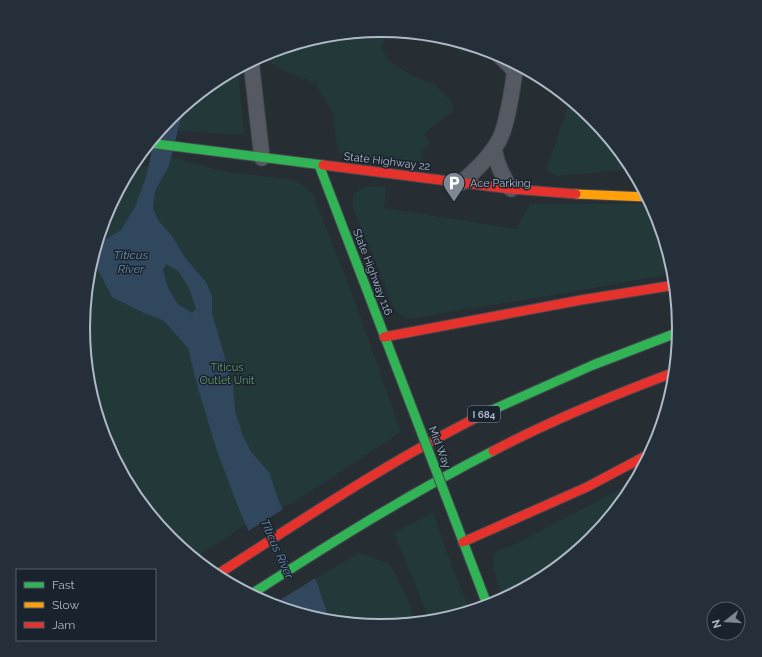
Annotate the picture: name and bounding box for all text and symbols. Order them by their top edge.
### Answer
street label: State Highway 22 [343,150,431,173]
parking icon: Ace Parking [441,170,467,203]
place label: Ace Parking [470,177,531,190]
street label: State Highway 116 [350,227,395,318]
water label: Titicus River [114,248,149,276]
park label: Titicus Outlet Unit [199,361,255,387]
road number: I 684 [468,406,500,422]
street label: Mid Way [426,424,453,470]
water label: Titicus River [258,517,297,582]
legend [16,569,156,641]
text: Fast [52,578,75,592]
text: Slow [52,598,79,612]
north arrow [706,601,746,641]
text: Jam [52,618,75,632]
text: N [709,618,724,630]

